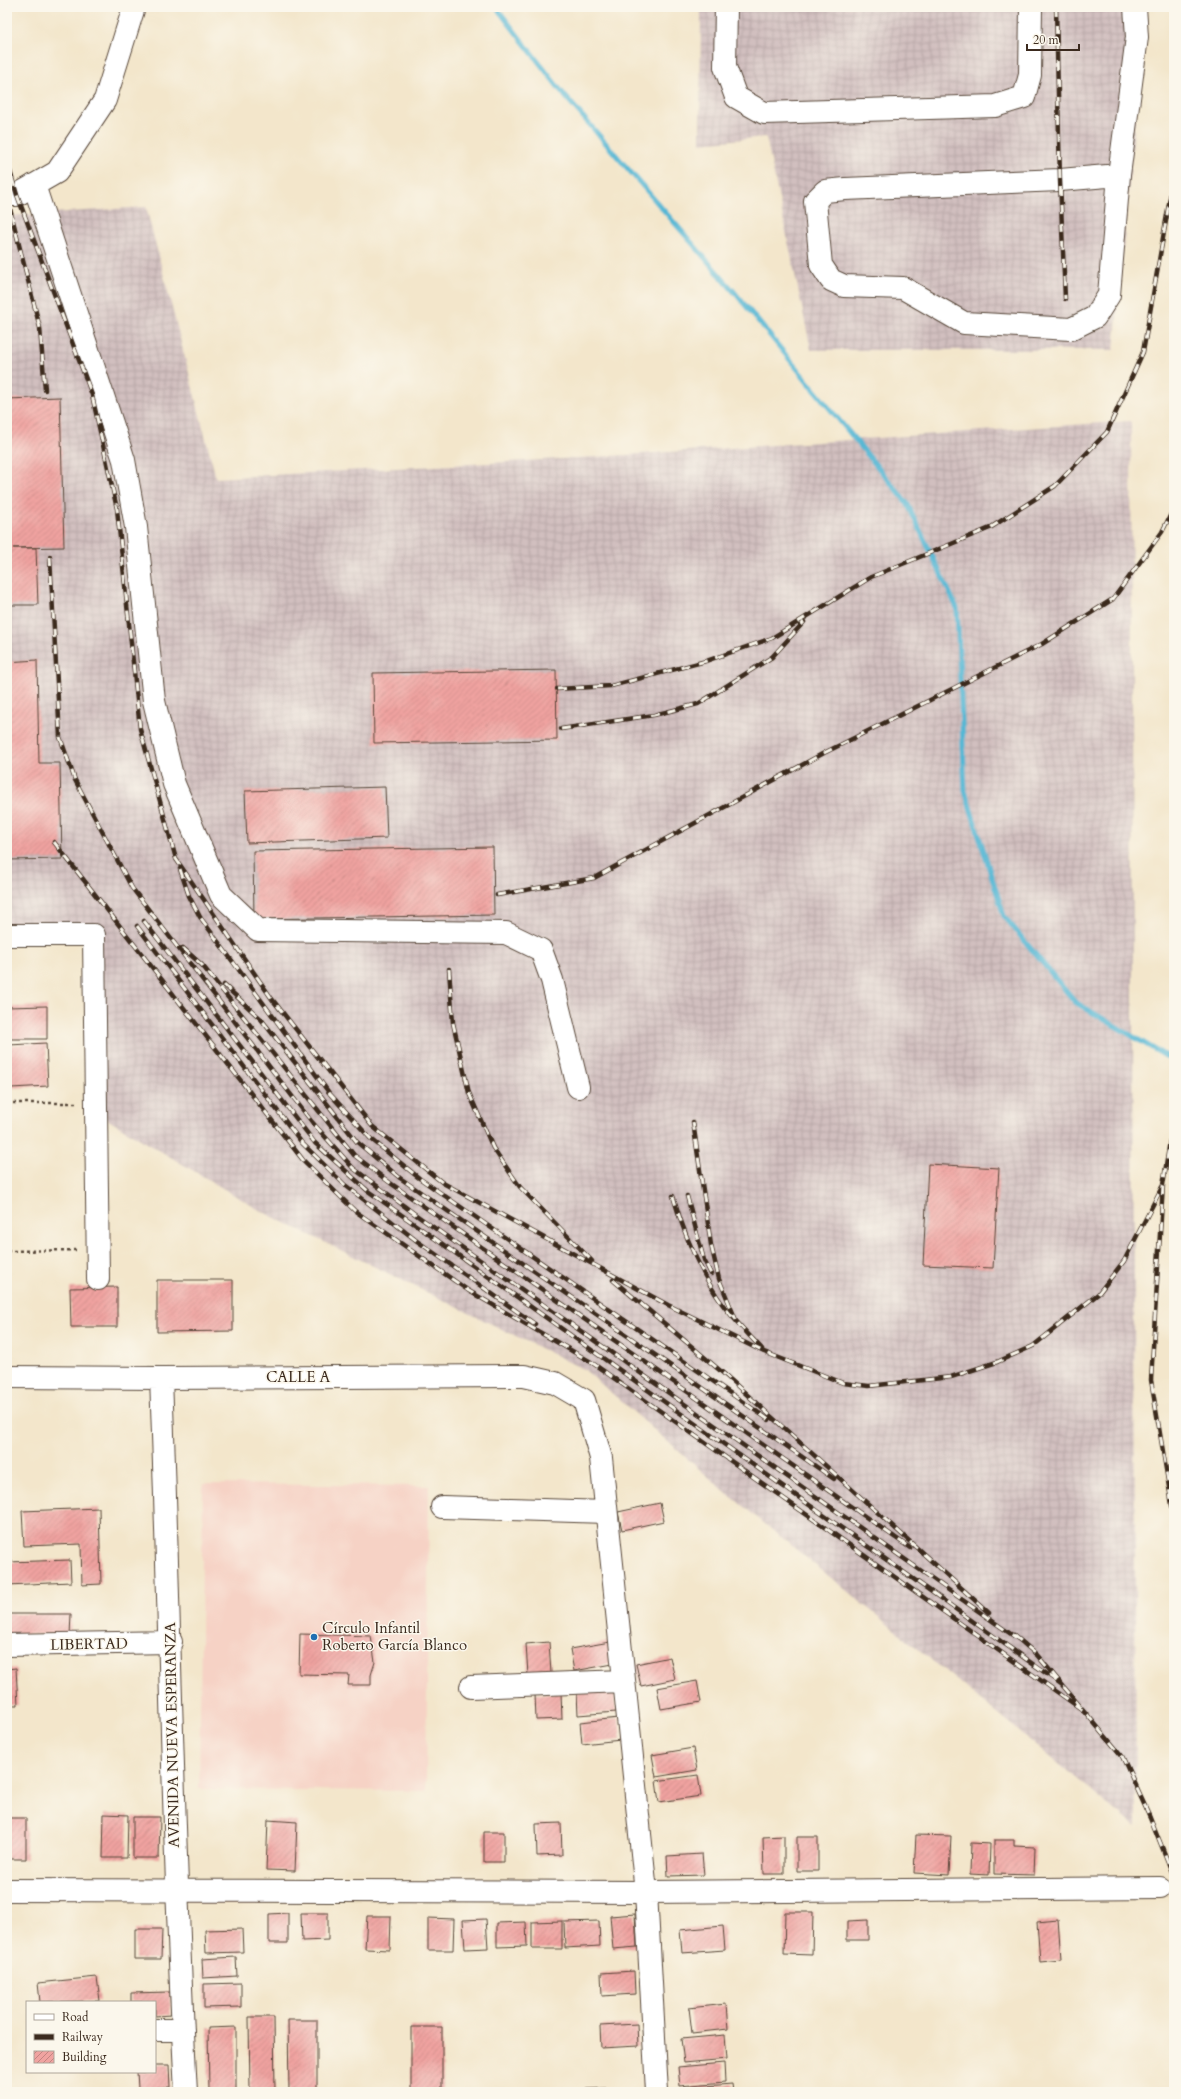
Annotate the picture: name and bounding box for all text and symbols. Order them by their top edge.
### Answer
scale bar [1027,26,1079,52]
text: 20 m [1033,32,1060,48]
street label: CALLE A [266,1367,330,1387]
place label: Círculo Infantil Roberto García Blanco [322,1618,467,1655]
street label: AVENIDA NUEVA ESPERANZA [160,1622,184,1848]
marker: Círculo Infantil Roberto García Blanco [309,1632,319,1642]
street label: LIBERTAD [50,1633,128,1655]
legend [26,2001,156,2073]
text: Road [62,2009,89,2025]
text: Railway [62,2029,104,2045]
text: Building [62,2049,107,2065]

